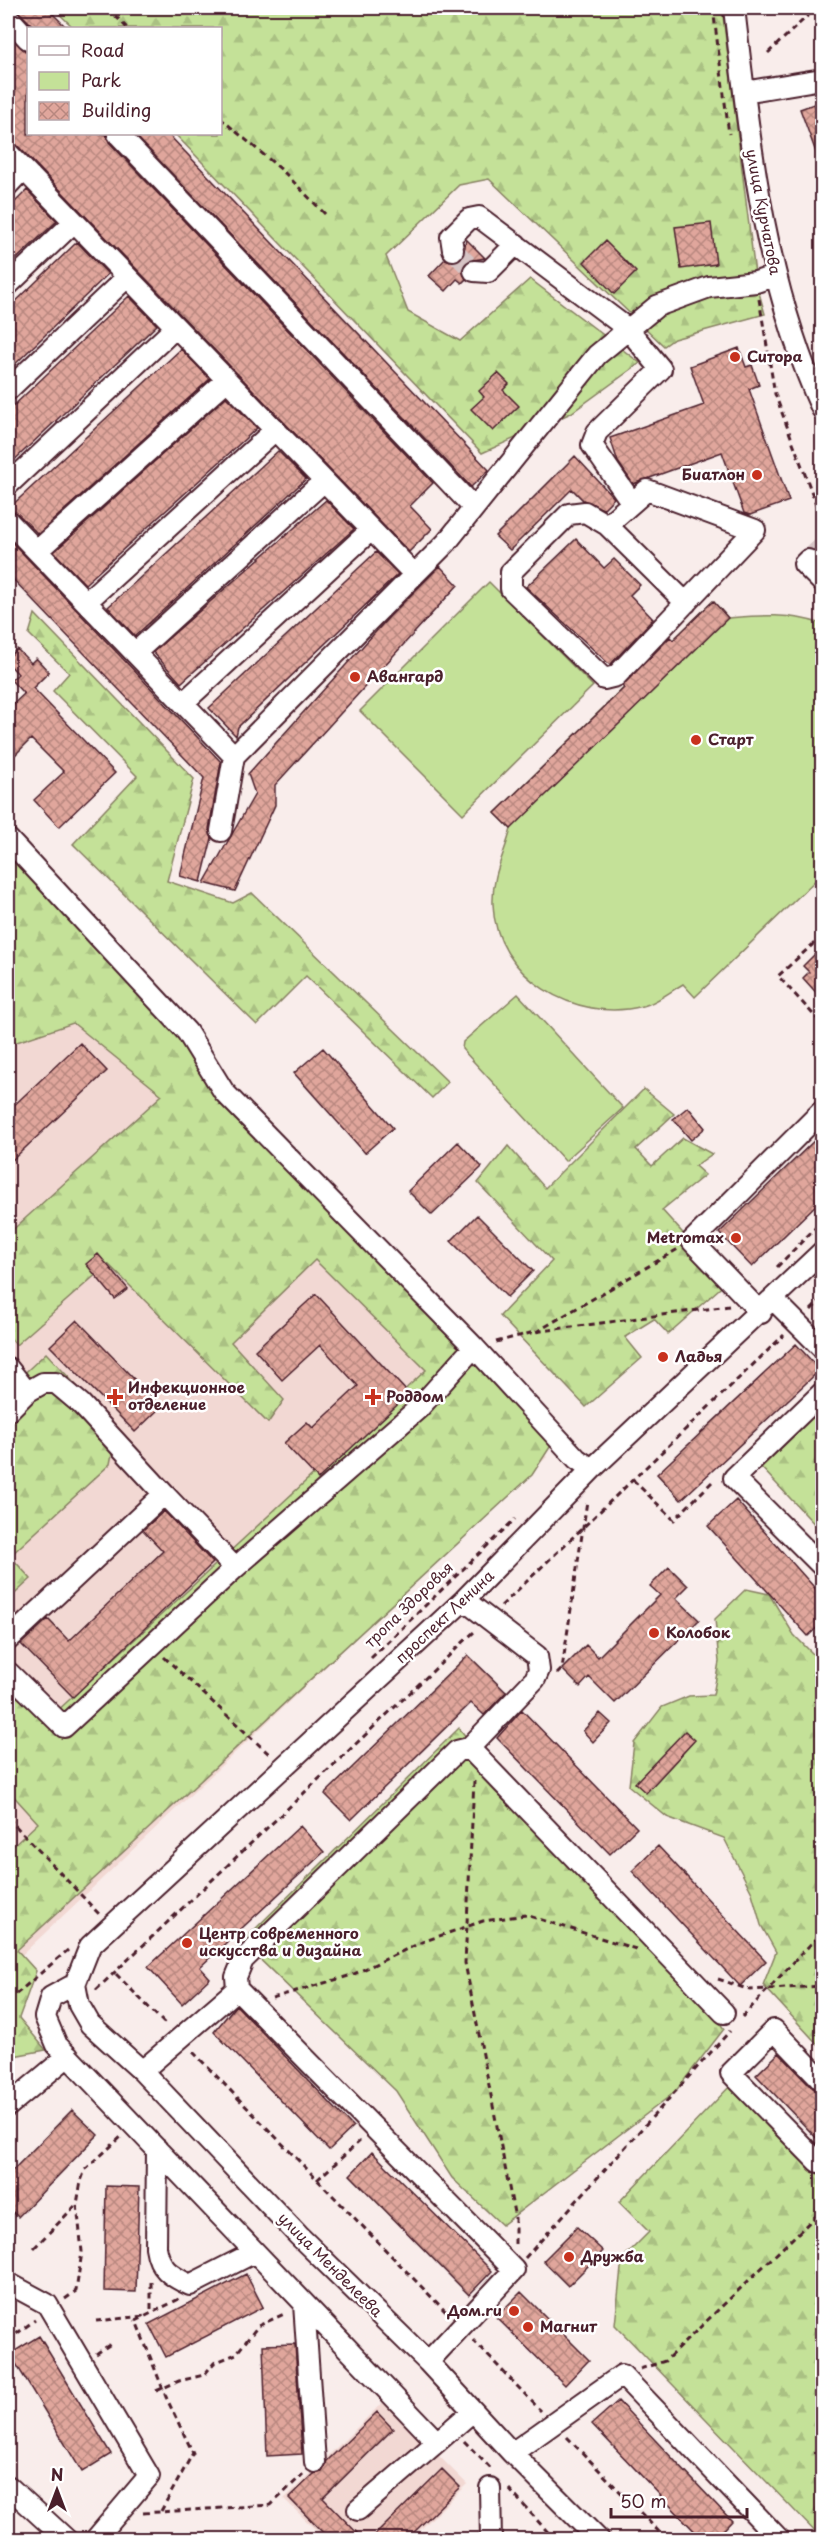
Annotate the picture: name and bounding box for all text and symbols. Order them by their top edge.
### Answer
legend [27,27,222,135]
text: Road [81,36,125,63]
text: Park [81,66,121,93]
text: Building [81,96,151,123]
street label: улица Курчатова [741,147,788,277]
place label: Ситора [747,344,803,367]
marker: Ситора [728,350,742,364]
place label: Биатлон [682,462,745,485]
marker: Биатлон [750,468,764,482]
place label: Авангард [367,664,443,687]
marker: Авангард [348,670,362,684]
place label: Старт [708,727,754,750]
marker: Старт [689,733,703,747]
place label: Metromax [647,1225,725,1248]
marker: Metromax [729,1231,743,1245]
place label: Ладья [675,1344,722,1367]
marker: Ладья [656,1350,670,1364]
place label: Инфекционное отделение [128,1375,245,1415]
place label: Роддом [386,1384,444,1407]
marker: Инфекционное отделение [106,1388,124,1406]
marker: Роддом [364,1388,382,1406]
street label: тропа Здоровья [358,1555,458,1652]
street label: проспект Ленина [389,1564,499,1668]
place label: Колобок [666,1620,731,1643]
marker: Колобок [647,1626,661,1640]
place label: Центр современного искусства и дизайна [199,1921,362,1961]
marker: Центр современного искусства и дизайна [180,1936,194,1950]
street label: улица Менделеева [273,2206,389,2322]
place label: Дружба [580,2244,645,2267]
marker: Дружба [562,2250,576,2264]
place label: Дом.ru [446,2298,502,2321]
marker: Дом.ru [507,2304,521,2318]
place label: Магнит [540,2314,598,2337]
marker: Магнит [521,2320,535,2334]
north arrow [27,2460,87,2520]
text: N [51,2462,63,2486]
scale bar [611,2481,748,2519]
text: 50 m [620,2487,667,2514]

